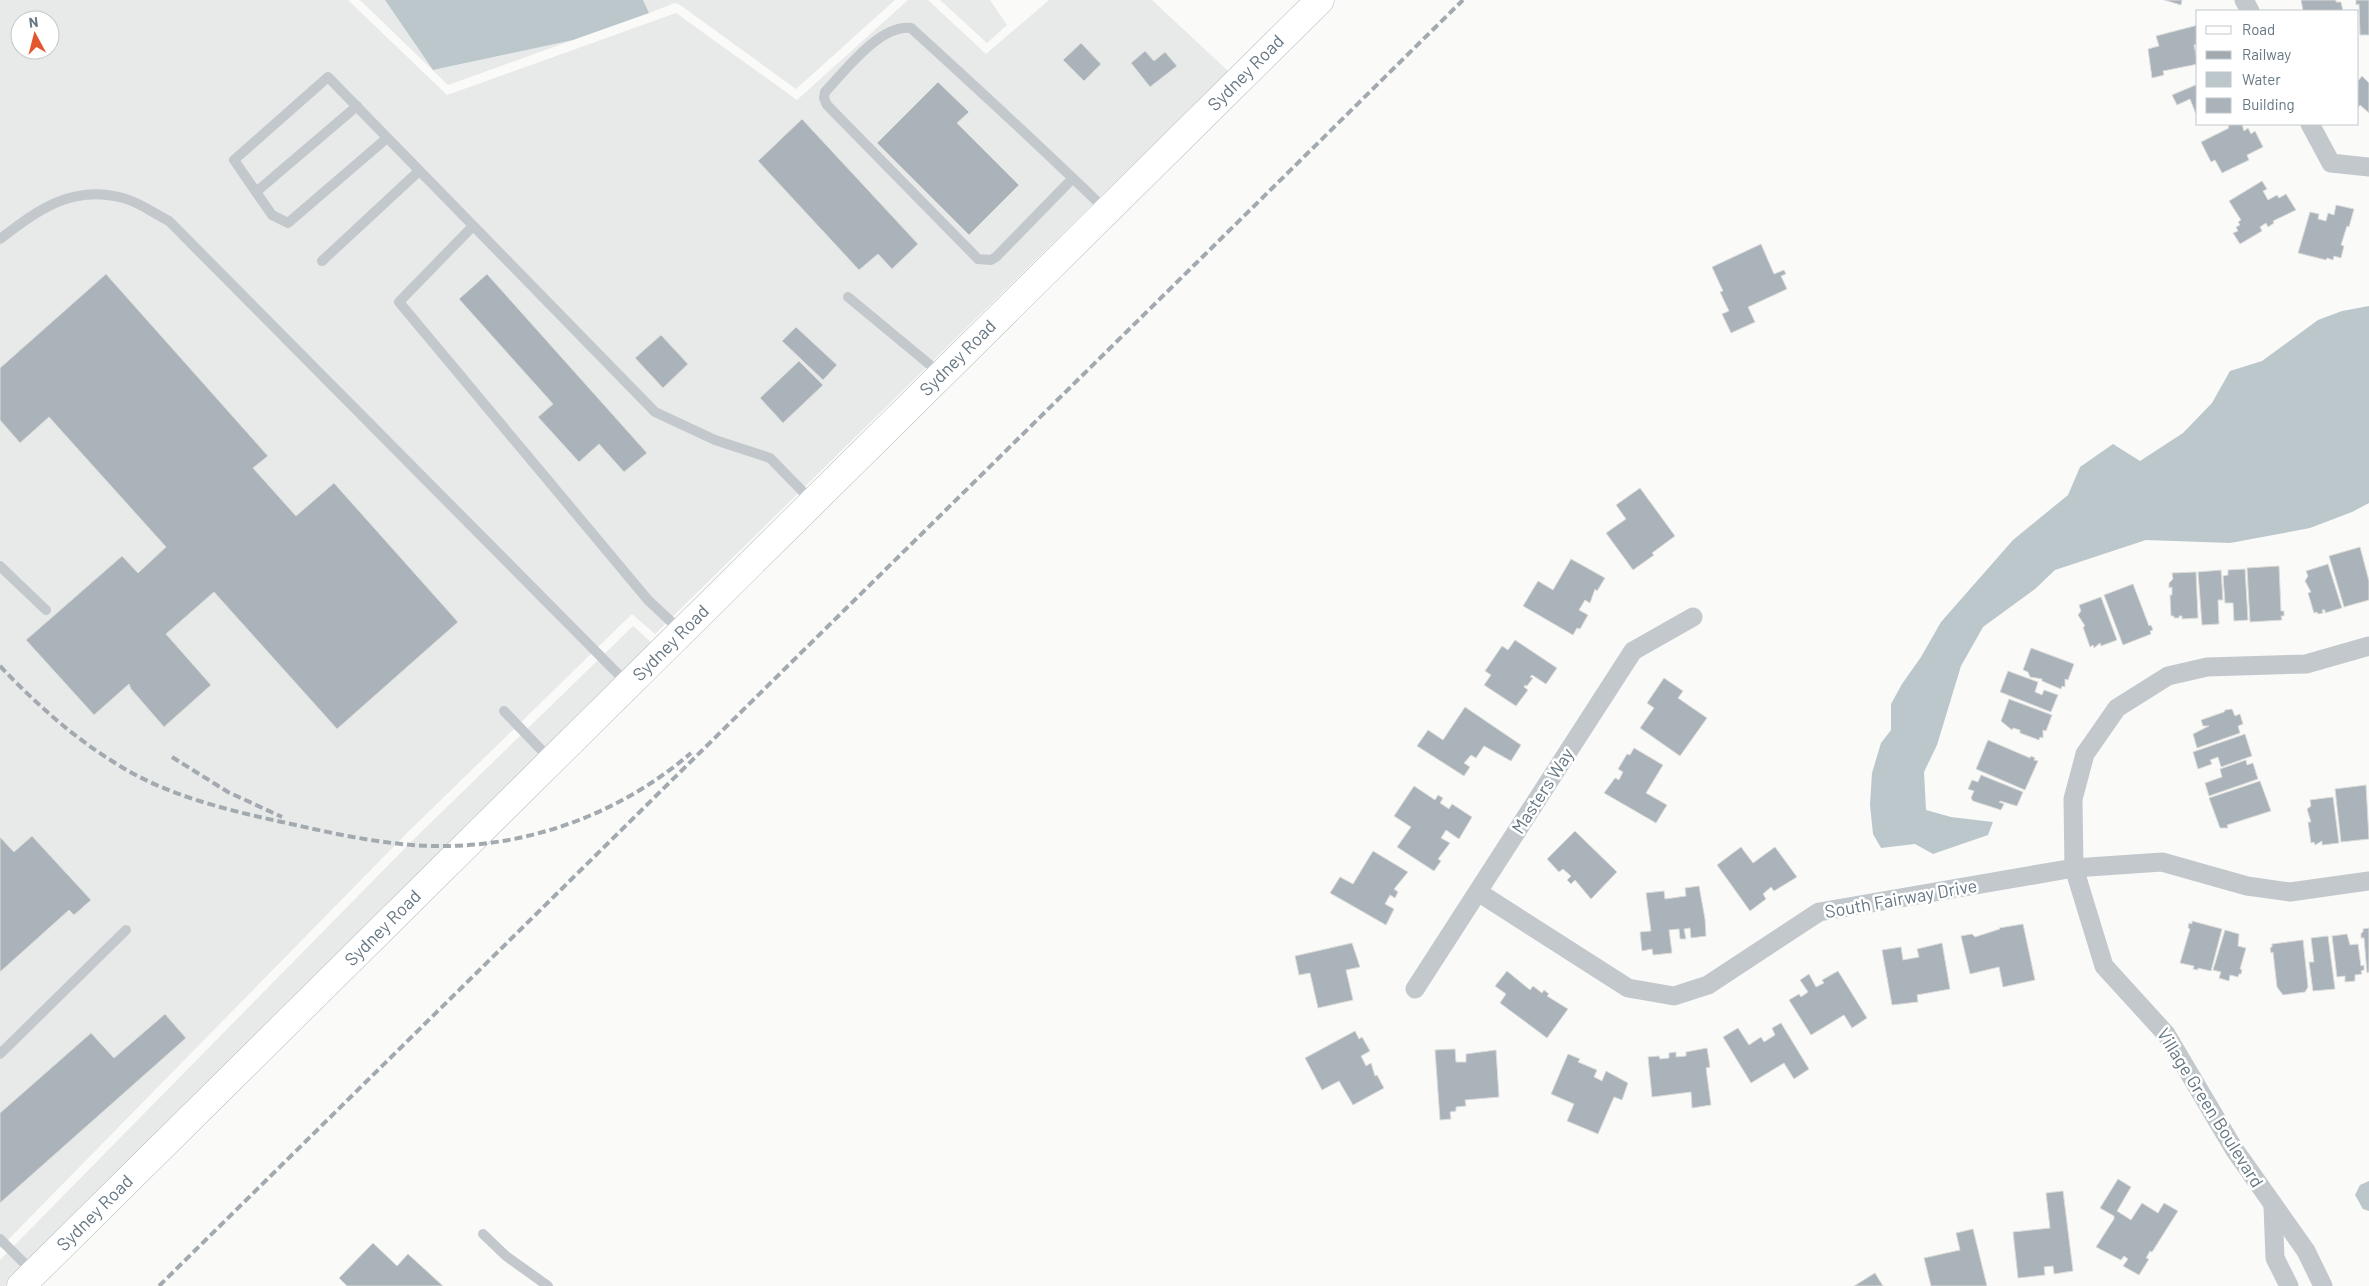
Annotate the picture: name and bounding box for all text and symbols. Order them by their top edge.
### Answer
north arrow [10,10,60,60]
legend [2196,10,2359,125]
text: N [28,13,39,31]
text: Road [2242,20,2275,38]
street label: Sydney Road [1203,30,1288,115]
text: Railway [2242,45,2291,63]
text: Water [2242,70,2281,88]
text: Building [2242,95,2295,113]
street label: Sydney Road [915,315,1000,400]
street label: Sydney Road [628,600,713,685]
street label: Masters Way [1506,744,1578,837]
street label: South Fairway Drive [1823,874,1979,922]
street label: Sydney Road [340,885,425,970]
street label: Village Green Boulevard [2153,1024,2269,1191]
street label: Sydney Road [52,1170,137,1255]

